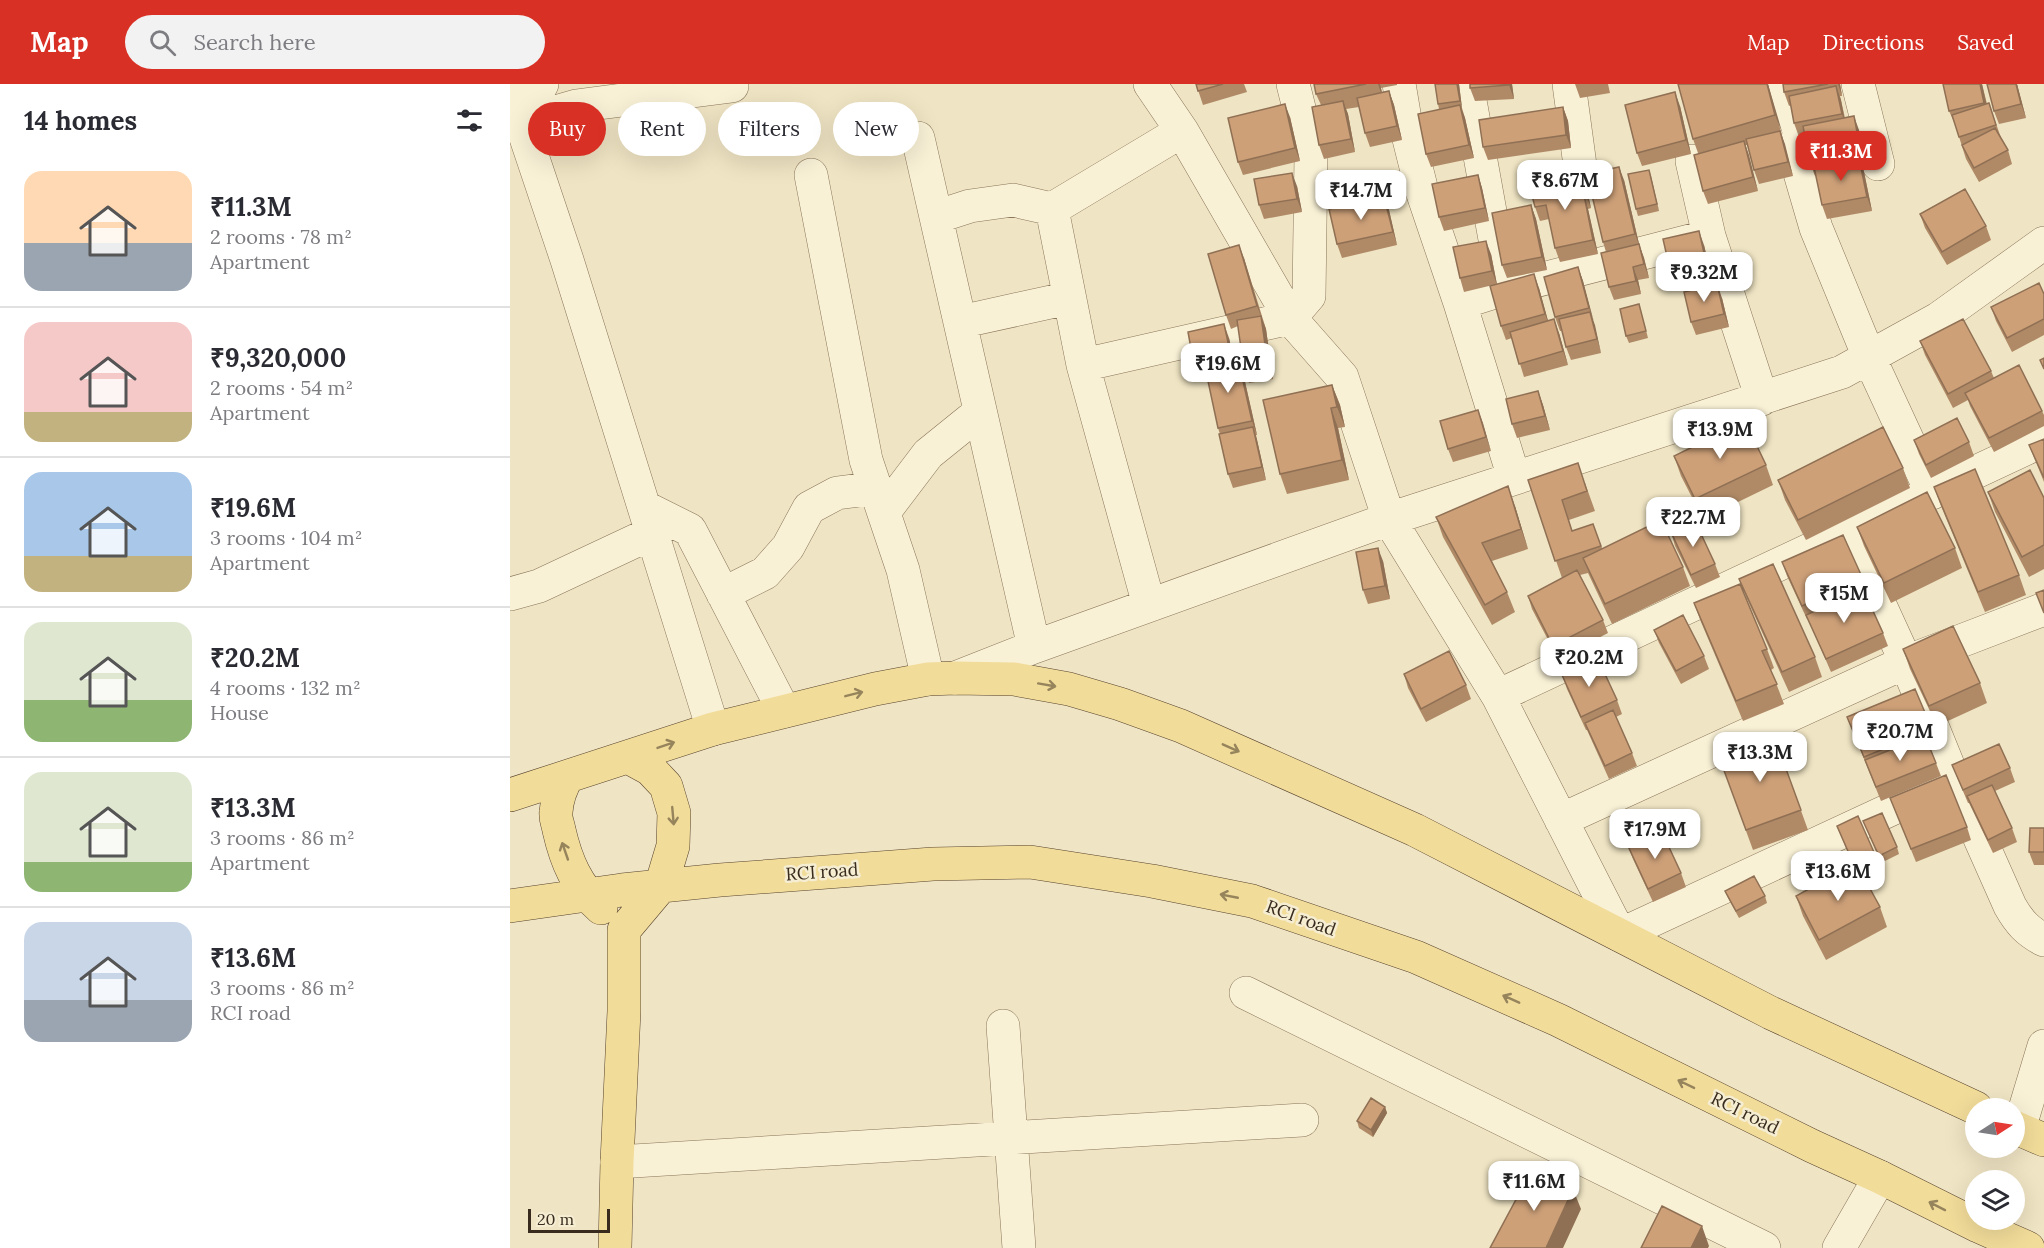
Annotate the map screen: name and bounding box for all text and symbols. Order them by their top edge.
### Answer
search box [125,15,545,69]
text: Map [30,24,89,60]
icon: search [146,26,179,59]
text: Search here [194,28,316,56]
text: Map [1747,29,1790,56]
text: Directions [1823,29,1924,56]
text: Saved [1957,29,2014,56]
chip: Buy [528,102,606,156]
chip: Rent [618,102,706,156]
chip: Filters [718,102,821,156]
chip: New [833,102,919,156]
text: 14 homes [24,104,137,137]
icon: filters [453,104,486,137]
pin: ₹11.3M [1792,131,1890,182]
text: ₹11.3M [1810,138,1872,163]
pin: ₹8.67M [1516,160,1614,211]
text: ₹8.67M [1531,167,1599,192]
pin: ₹14.7M [1312,170,1410,221]
text: ₹14.7M [1329,177,1393,202]
text: ₹11.3M [210,190,292,223]
icon: home [72,195,144,267]
text: 2 rooms · 78 m² [210,224,352,249]
text: Apartment [210,249,310,274]
pin: ₹9.32M [1655,252,1753,303]
text: ₹9.32M [1670,259,1738,284]
text: ₹9,320,000 [210,341,346,374]
pin: ₹19.6M [1179,343,1277,394]
icon: home [72,346,144,418]
text: ₹19.6M [1195,350,1261,375]
text: 2 rooms · 54 m² [210,375,353,400]
text: Apartment [210,400,310,425]
pin: ₹13.9M [1671,409,1769,460]
text: ₹13.9M [1687,416,1753,441]
text: ₹19.6M [210,491,296,524]
icon: home [72,496,144,568]
pin: ₹22.7M [1644,497,1742,548]
text: ₹22.7M [1660,504,1726,529]
text: 3 rooms · 104 m² [210,525,362,550]
text: Apartment [210,550,310,575]
pin: ₹15M [1808,573,1880,624]
text: ₹15M [1819,580,1869,605]
pin: ₹20.2M [1540,637,1638,688]
text: ₹20.2M [210,641,300,674]
text: ₹20.2M [1554,644,1624,669]
icon: home [72,646,144,718]
text: 4 rooms · 132 m² [210,675,361,700]
one-way arrow [1036,680,1056,691]
one-way arrow [844,688,863,700]
text: House [210,700,269,725]
pin: ₹20.7M [1851,711,1949,762]
text: ₹20.7M [1866,718,1934,743]
pin: ₹13.3M [1711,732,1809,783]
one-way arrow [656,738,674,749]
text: ₹13.3M [1727,739,1793,764]
one-way arrow [1221,743,1239,754]
text: ₹13.3M [210,791,296,824]
icon: home [72,796,144,868]
one-way arrow [668,806,679,825]
pin: ₹17.9M [1606,809,1704,860]
text: ₹17.9M [1623,816,1687,841]
text: 3 rooms · 86 m² [210,825,355,850]
one-way arrow [558,843,569,861]
text: Apartment [210,850,310,875]
pin: ₹13.6M [1789,851,1887,902]
street label: RCI road [785,857,859,886]
text: ₹13.6M [1805,858,1871,883]
one-way arrow [1220,890,1240,901]
street label: RCI road [1263,894,1340,941]
text: ₹13.6M [210,941,296,974]
icon: home [72,946,144,1018]
text: 3 rooms · 86 m² [210,975,355,1000]
one-way arrow [1502,992,1520,1004]
text: RCI road [210,1000,291,1025]
one-way arrow [1677,1077,1695,1089]
street label: RCI road [1707,1086,1783,1139]
north arrow [1965,1098,2025,1158]
map controls [1965,1098,2025,1230]
pin: ₹11.6M [1485,1161,1583,1212]
text: ₹11.6M [1502,1168,1566,1193]
button: layers [1965,1170,2025,1230]
one-way arrow [1928,1199,1946,1211]
scale bar [528,1206,610,1234]
text: 20 m [537,1209,574,1229]

